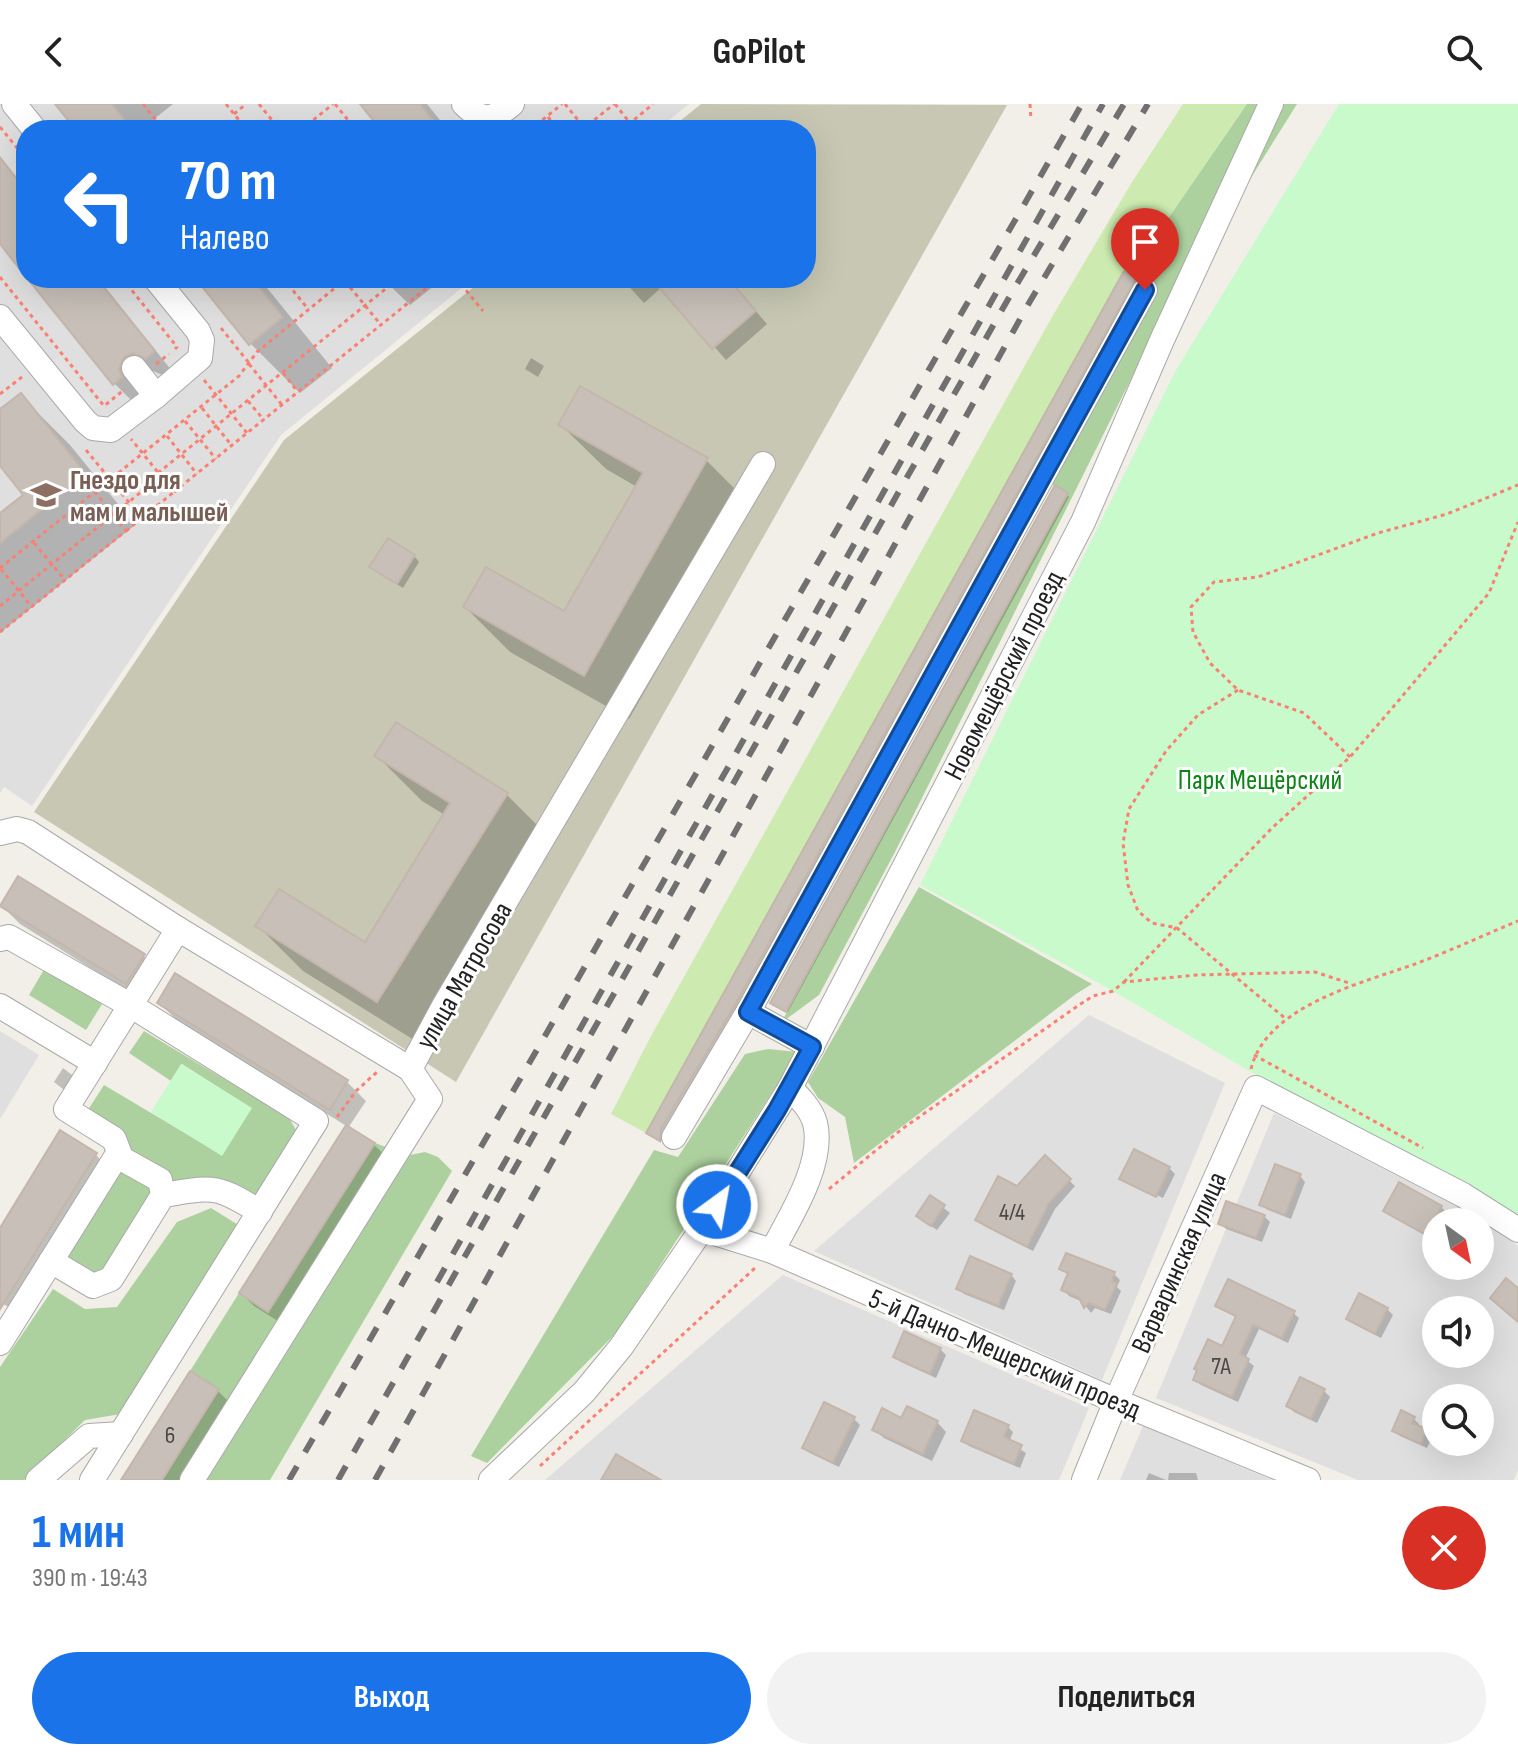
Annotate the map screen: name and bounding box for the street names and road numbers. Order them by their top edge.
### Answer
street label: Новомещёрский проезд [937,565,1071,786]
street label: улица Матросова [409,896,520,1055]
street label: Варваринская улица [1125,1167,1234,1358]
street label: 5-й Дачно-Мещерский проезд [864,1282,1146,1427]

